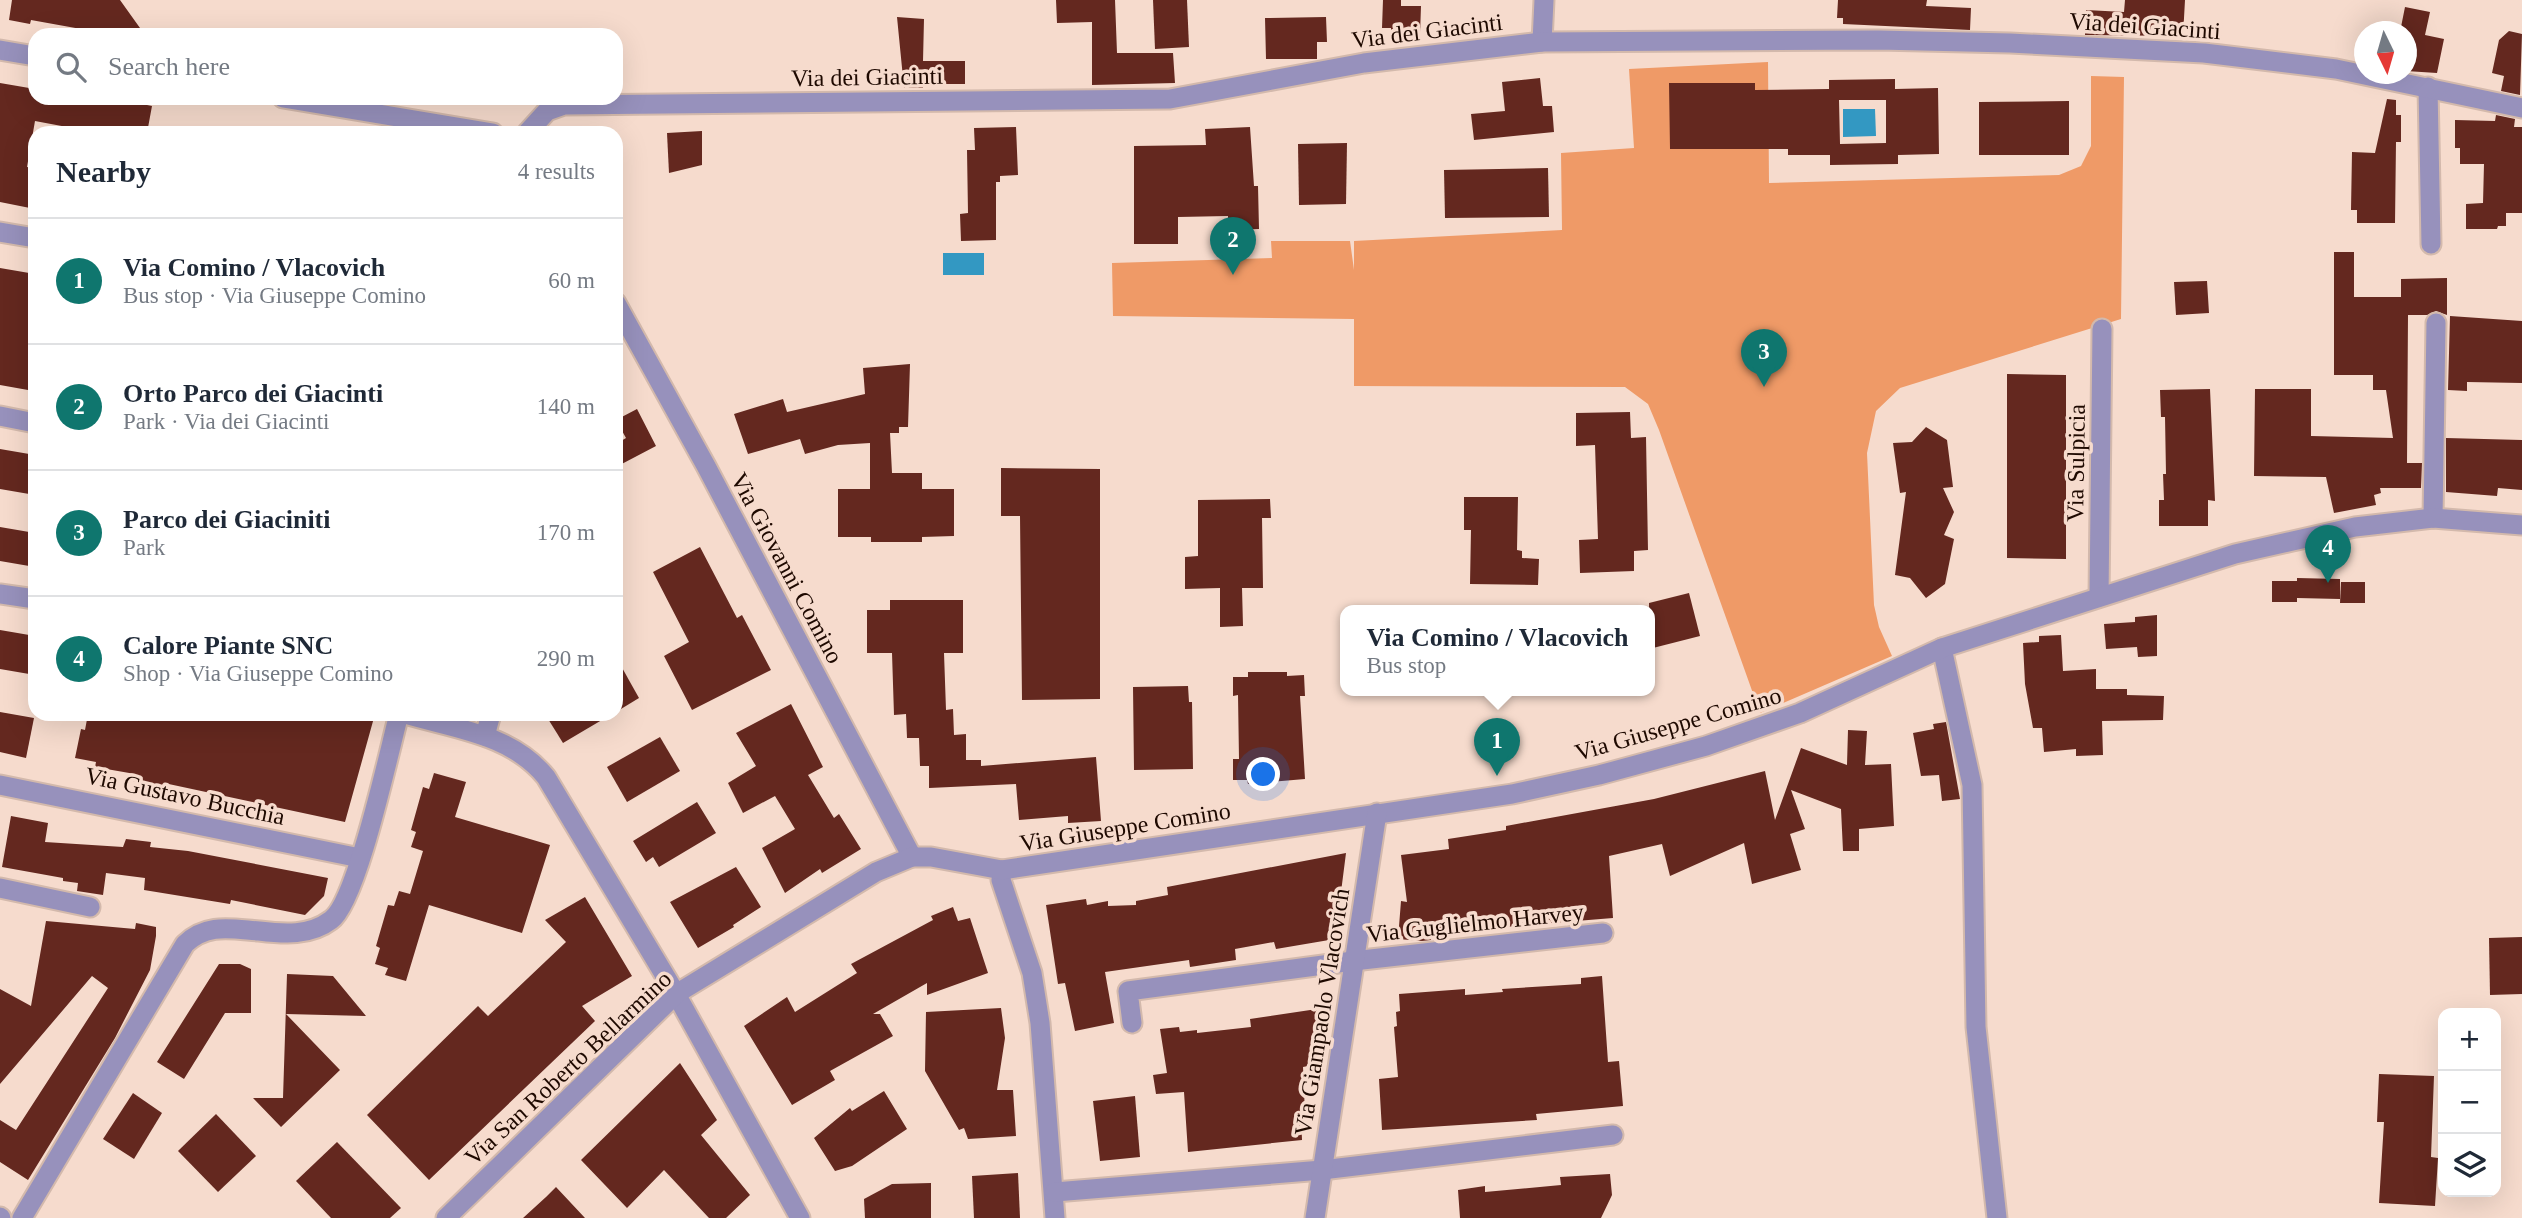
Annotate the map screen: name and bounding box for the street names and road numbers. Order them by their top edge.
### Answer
street label: Via dei Giacinti [2068,8,2222,44]
street label: Via dei Giacinti [1350,9,1504,53]
street label: Via dei Giacinti [791,63,943,91]
street label: Via Sulpicia [2062,404,2090,522]
street label: Via Giovanni Comino [726,468,848,668]
street label: Via Giuseppe Comino [1572,682,1784,766]
street label: Via Gustavo Bucchia [83,762,288,830]
street label: Via Giuseppe Comino [1018,797,1232,857]
street label: Via Giampaolo Vlacovich [1290,886,1354,1138]
street label: Via Guglielmo Harvey [1365,899,1585,947]
street label: Via San Roberto Bellarmino [459,966,677,1170]

